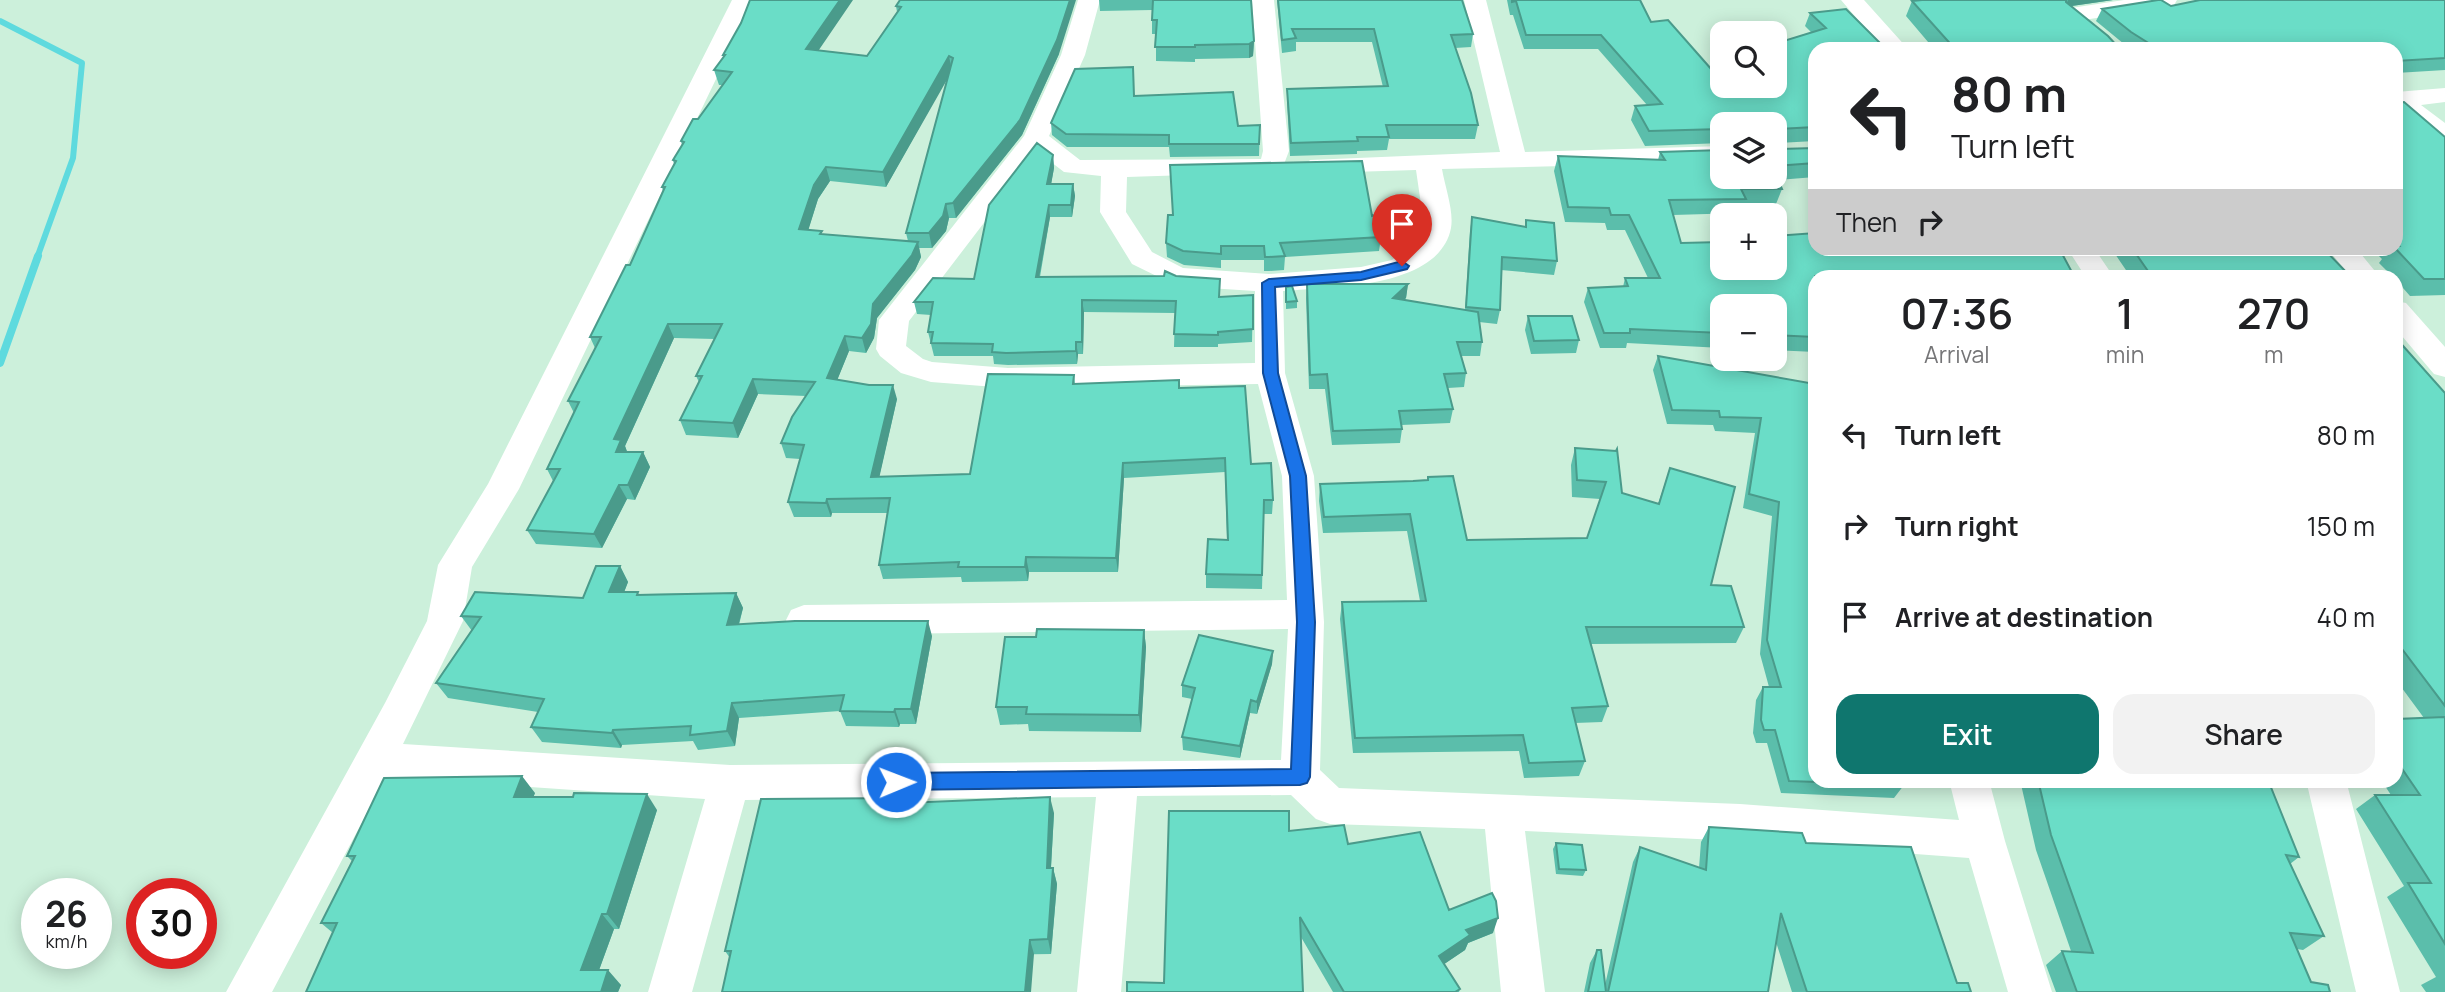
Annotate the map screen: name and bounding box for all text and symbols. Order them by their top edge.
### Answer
map controls [1710,21,1787,371]
button: search [1710,21,1787,98]
text: 80 m [1951,60,2067,127]
icon: left [1836,70,1927,161]
button: layers [1710,112,1787,189]
text: Turn left [1951,124,2075,168]
pin [1372,194,1432,266]
button: + [1710,203,1787,280]
icon: right [1911,203,1949,241]
text: Then [1836,204,1897,240]
icon: arrive [1383,205,1421,243]
text: 07:36 [1901,284,2013,342]
text: 1 [2116,284,2134,342]
text: 270 [2237,284,2310,342]
button: − [1710,294,1787,371]
text: Arrival [1924,338,1990,370]
text: min [2106,338,2144,370]
text: m [2264,338,2283,370]
icon: left [1836,416,1874,454]
text: Turn left [1895,417,2002,453]
text: 80 m [2317,417,2375,453]
icon: right [1836,507,1874,545]
text: Turn right [1895,508,2019,544]
text: 150 m [2307,508,2375,544]
icon: arrive [1836,598,1874,636]
text: Arrive at destination [1895,599,2153,635]
text: 40 m [2317,599,2375,635]
button: Exit [1836,694,2099,774]
button: Share [2113,694,2375,774]
position arrow [859,745,933,819]
speed limit sign: 30 [126,878,217,969]
text: 26 [45,890,88,938]
text: km/h [46,929,87,953]

